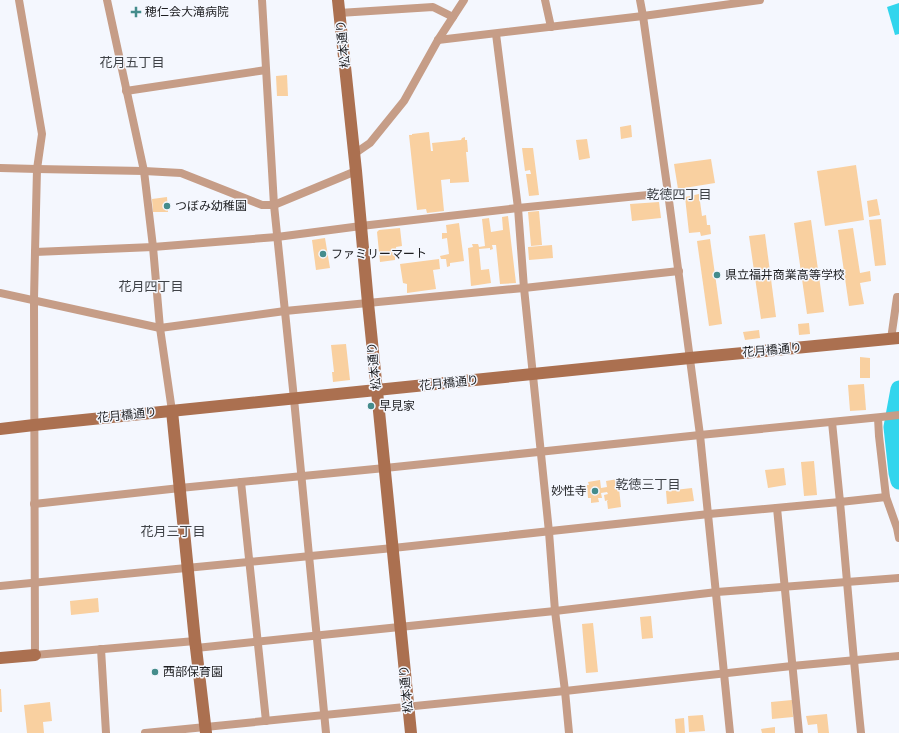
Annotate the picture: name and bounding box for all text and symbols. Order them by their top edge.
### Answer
place label: 穂仁会大滝病院 [145,3,229,20]
marker: 穂仁会大滝病院 [130,6,142,18]
street label: 松本通り [332,19,353,69]
district label: 花月五丁目 [99,53,165,71]
district label: 乾徳四丁目 [646,185,712,203]
place label: つぼみ幼稚園 [175,197,247,214]
marker: つぼみ幼稚園 [162,201,172,211]
place label: ファミリーマート [331,245,427,262]
marker: ファミリーマート [318,249,328,259]
place label: 県立福井商業高等学校 [725,266,845,283]
marker: 県立福井商業高等学校 [712,270,722,280]
district label: 花月四丁目 [118,277,184,295]
street label: 花月橋通り [741,338,803,361]
street label: 松本通り [363,341,384,391]
street label: 花月橋通り [418,371,480,394]
place label: 早見家 [379,397,415,414]
marker: 早見家 [366,401,376,411]
street label: 花月橋通り [96,403,158,426]
district label: 乾徳三丁目 [615,475,681,493]
place label: 妙性寺 [551,482,587,499]
marker: 妙性寺 [590,486,600,496]
district label: 花月三丁目 [140,522,206,540]
place label: 西部保育園 [163,663,223,680]
street label: 松本通り [395,664,416,714]
marker: 西部保育園 [150,667,160,677]

